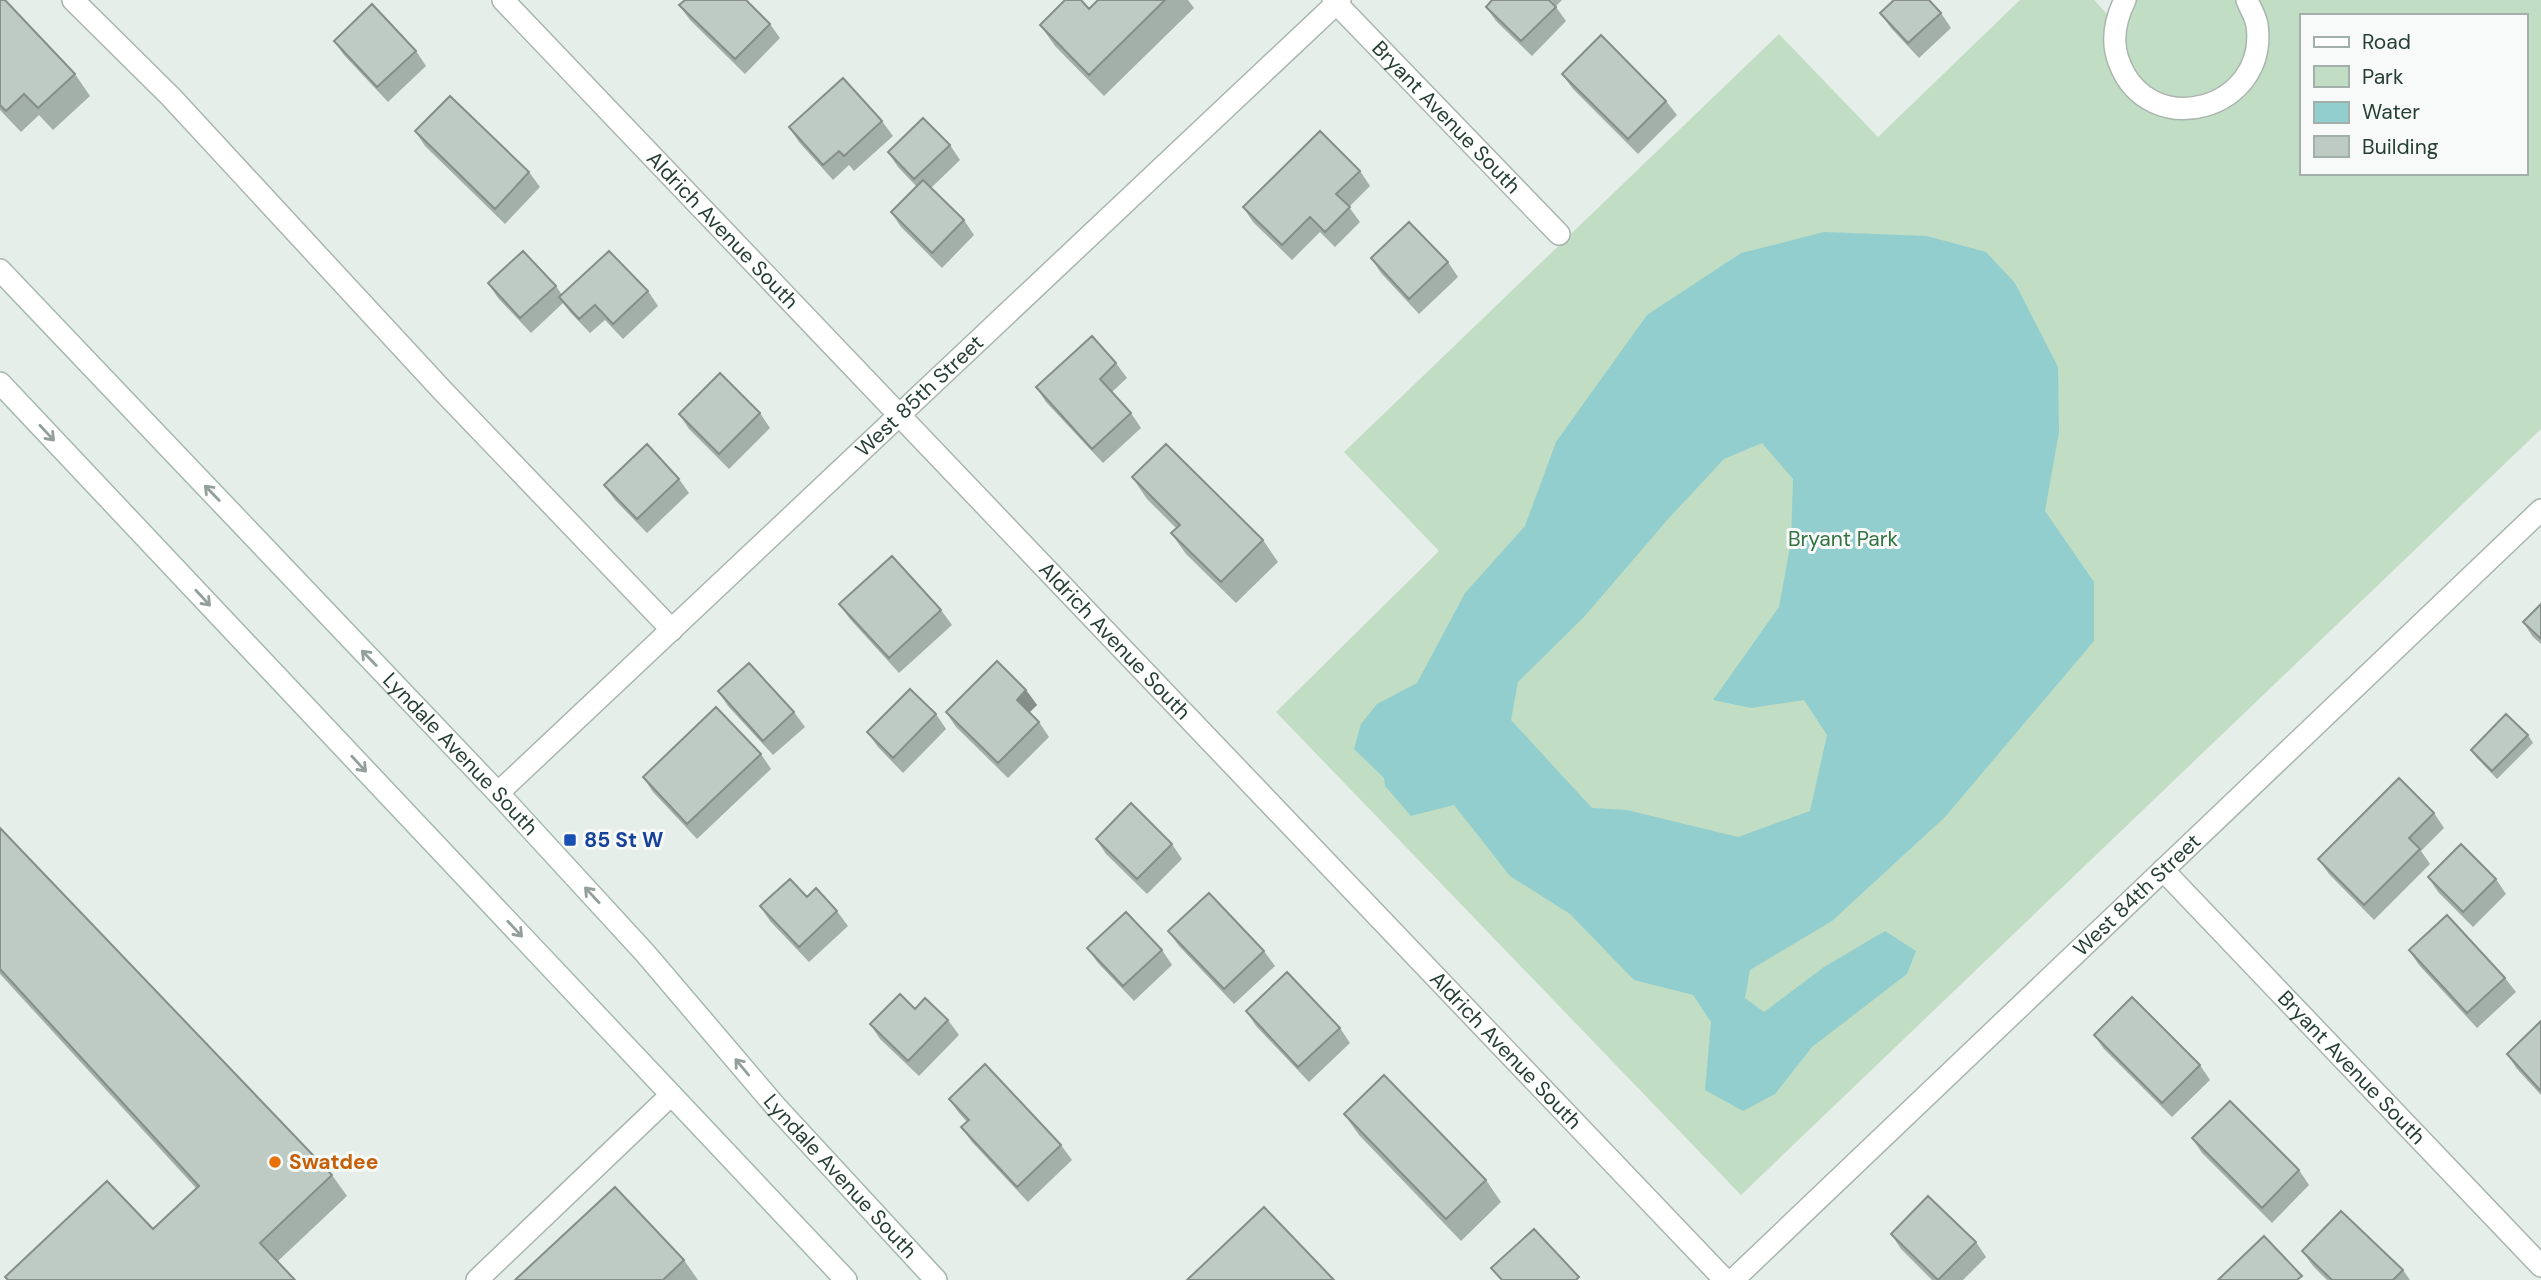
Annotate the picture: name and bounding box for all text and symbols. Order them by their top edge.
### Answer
legend [2300,14,2527,175]
text: Road [2362,28,2411,56]
street label: Bryant Avenue South [1366,35,1527,200]
text: Park [2362,63,2404,91]
text: Water [2362,98,2420,126]
text: Building [2362,133,2439,161]
street label: Aldrich Avenue South [641,145,805,315]
street label: West 85th Street [849,329,990,463]
one-way arrow [38,424,55,441]
one-way arrow [204,485,221,502]
park label: Bryant Park [1788,525,1899,553]
street label: Aldrich Avenue South [1033,556,1197,726]
one-way arrow [195,589,211,607]
one-way arrow [361,650,378,667]
street label: Lyndale Avenue South [377,666,544,842]
one-way arrow [351,755,368,772]
place label: 85 St W [584,826,663,854]
street label: West 84th Street [2067,828,2207,962]
marker: 85 St W [562,832,578,848]
one-way arrow [584,886,600,904]
one-way arrow [507,920,524,937]
street label: Aldrich Avenue South [1424,965,1588,1135]
street label: Bryant Avenue South [2271,984,2432,1150]
one-way arrow [734,1058,750,1076]
street label: Lyndale Avenue South [757,1088,923,1264]
place label: Swatdee [289,1148,378,1176]
marker: Swatdee [267,1154,283,1170]

